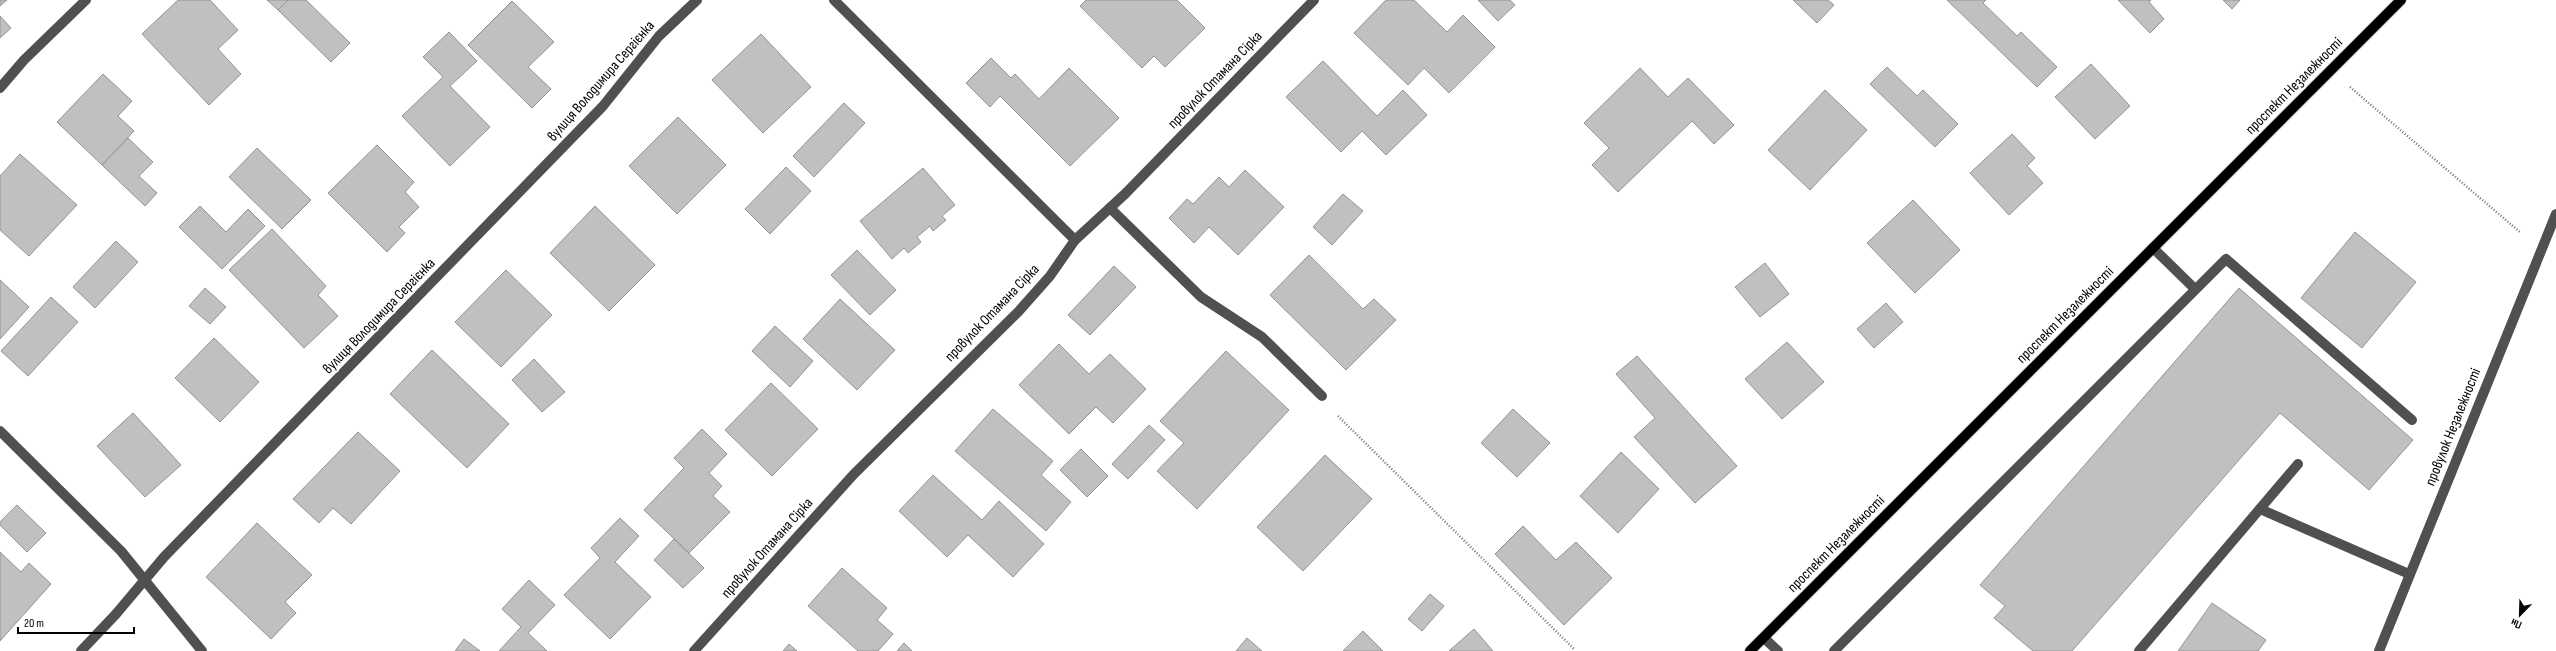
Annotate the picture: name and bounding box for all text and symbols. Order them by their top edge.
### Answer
street label: вулиця Володимира Сергієнка [543,16,659,145]
street label: провулок Отамана Сірка [1164,27,1267,133]
street label: проспект Незалежності [2241,33,2347,139]
street label: вулиця Володимира Сергієнка [319,254,439,378]
street label: провулок Отамана Сірка [941,260,1044,366]
street label: проспект Незалежності [2012,262,2118,368]
street label: провулок Незалежності [2421,365,2485,489]
street label: проспект Незалежності [1783,491,1889,597]
street label: провулок Отамана Сірка [717,494,817,602]
north arrow [2500,595,2540,635]
scale bar [18,609,134,635]
text: 20 m [24,616,44,631]
text: Пн [2509,616,2524,632]

